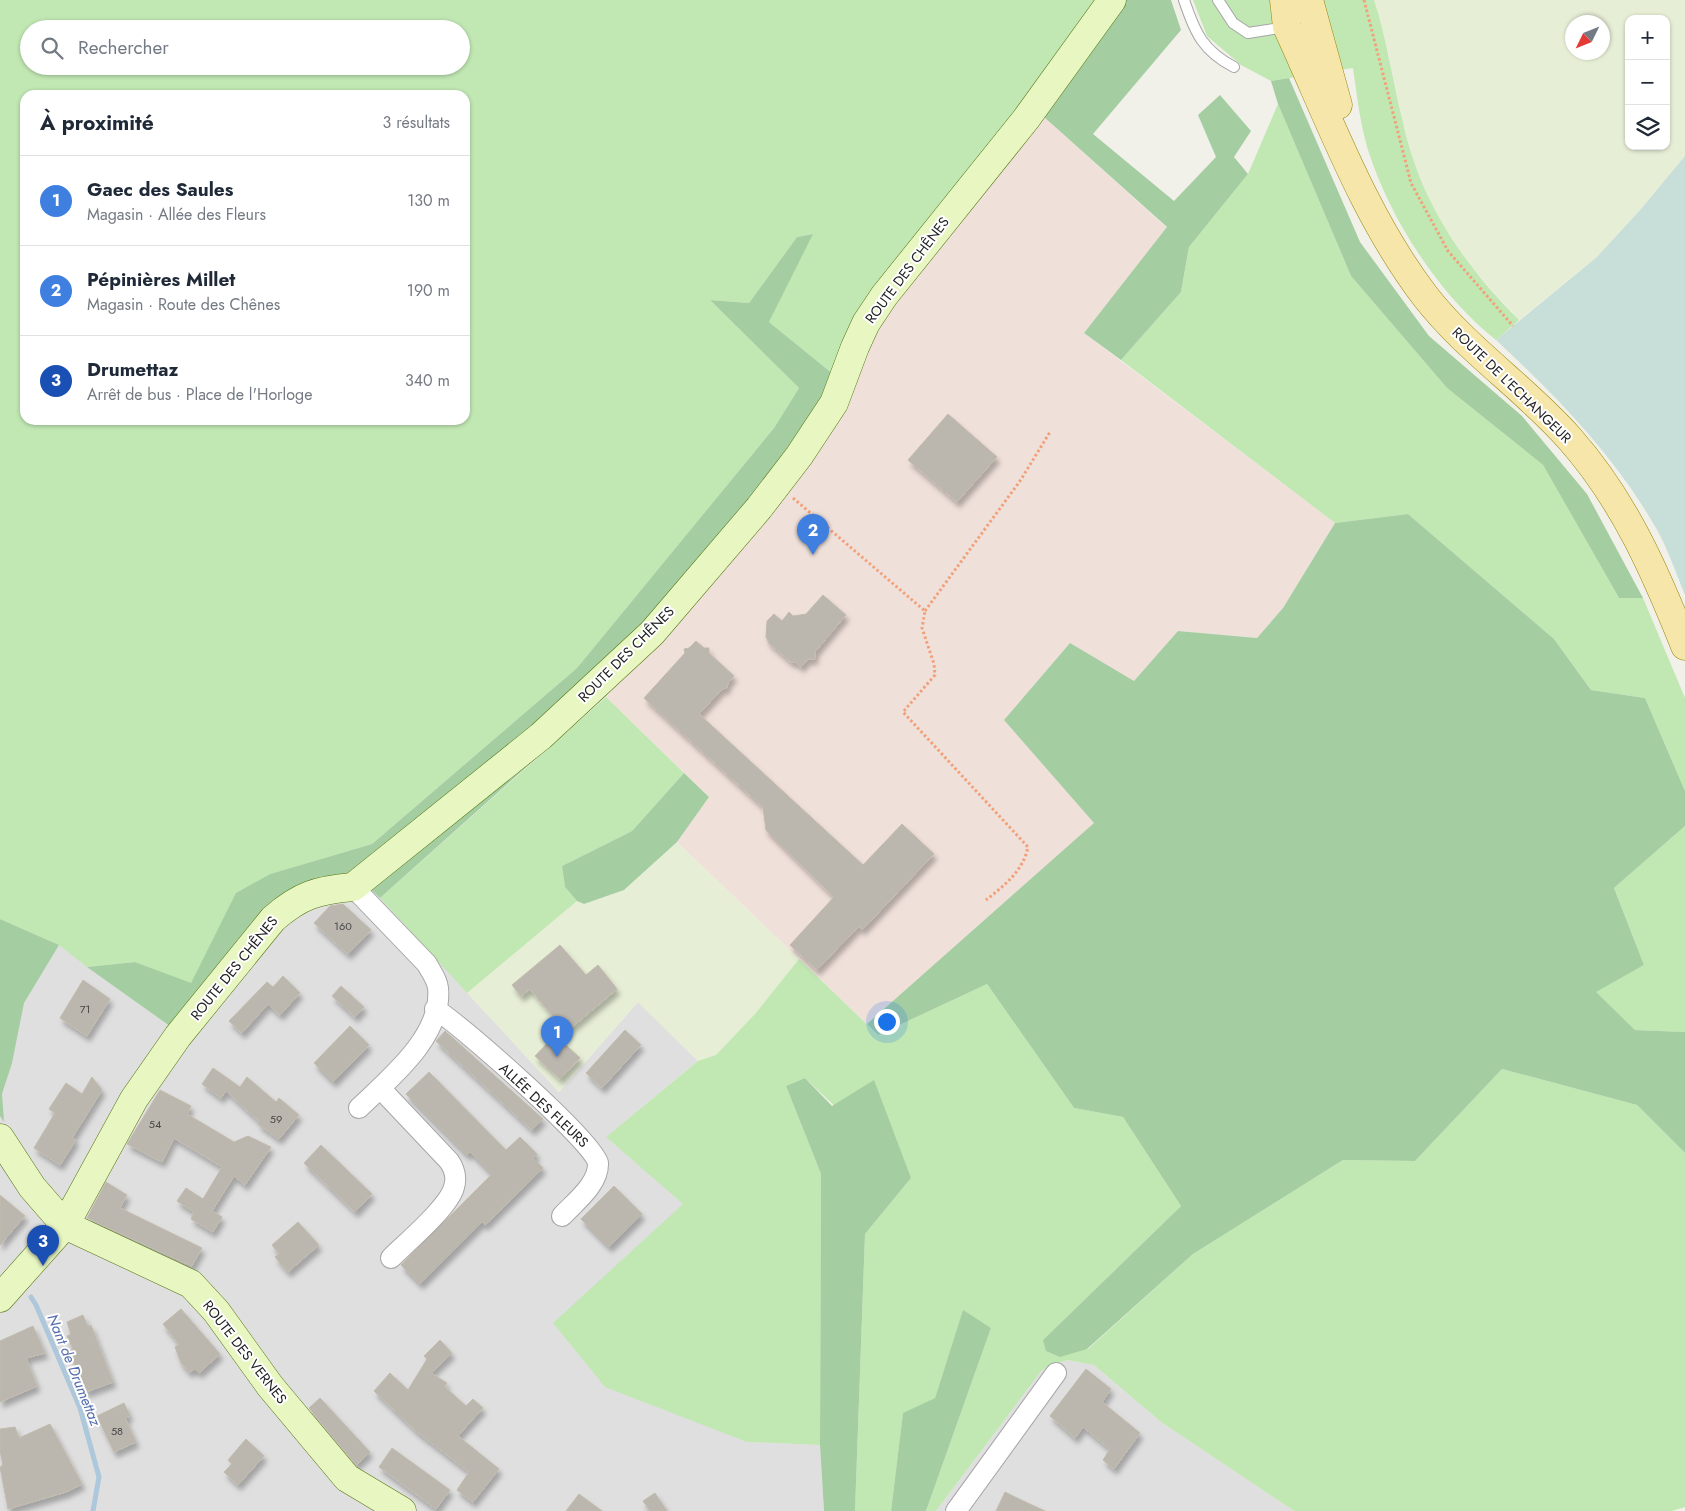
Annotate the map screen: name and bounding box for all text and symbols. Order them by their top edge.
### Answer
north arrow [1565,15,1610,60]
map controls [1625,15,1670,150]
button: + [1625,15,1670,60]
search box [20,20,470,75]
icon: search [38,34,66,62]
text: Rechercher [78,34,169,61]
button: − [1625,60,1670,105]
button: layers [1625,105,1670,150]
text: À proximité [40,108,154,138]
text: 3 résultats [383,111,450,134]
text: Gaec des Saules [87,176,233,203]
text: 1 [52,189,60,212]
text: 130 m [407,189,450,212]
text: Magasin · Allée des Fleurs [87,203,266,226]
street label: ROUTE DES CHÊNES [860,212,954,327]
text: Pépinières Millet [87,266,235,293]
text: 2 [51,279,61,302]
text: 190 m [407,279,450,302]
text: Magasin · Route des Chênes [87,293,280,316]
street label: ROUTE DE L'ECHANGEUR [1448,323,1576,448]
text: Drumettaz [87,356,178,383]
text: 3 [51,369,61,392]
text: 340 m [405,369,450,392]
text: Arrêt de bus · Place de l'Horloge [87,383,312,406]
pin: 2 [797,514,829,555]
street label: ROUTE DES CHÊNES [573,601,679,707]
street label: ROUTE DES CHÊNES [186,911,282,1024]
house number: 160 [334,918,352,934]
house number: 71 [80,1001,90,1017]
your location [874,1009,900,1035]
pin: 1 [541,1016,573,1057]
street label: ALLÉE DES FLEURS [495,1058,593,1152]
house number: 59 [270,1111,282,1127]
house number: 54 [149,1116,162,1132]
pin: 3 [27,1225,59,1266]
street label: ROUTE DES VERNES [198,1296,292,1408]
water label: Nant de Drumettaz [42,1311,107,1430]
house number: 58 [111,1423,123,1439]

